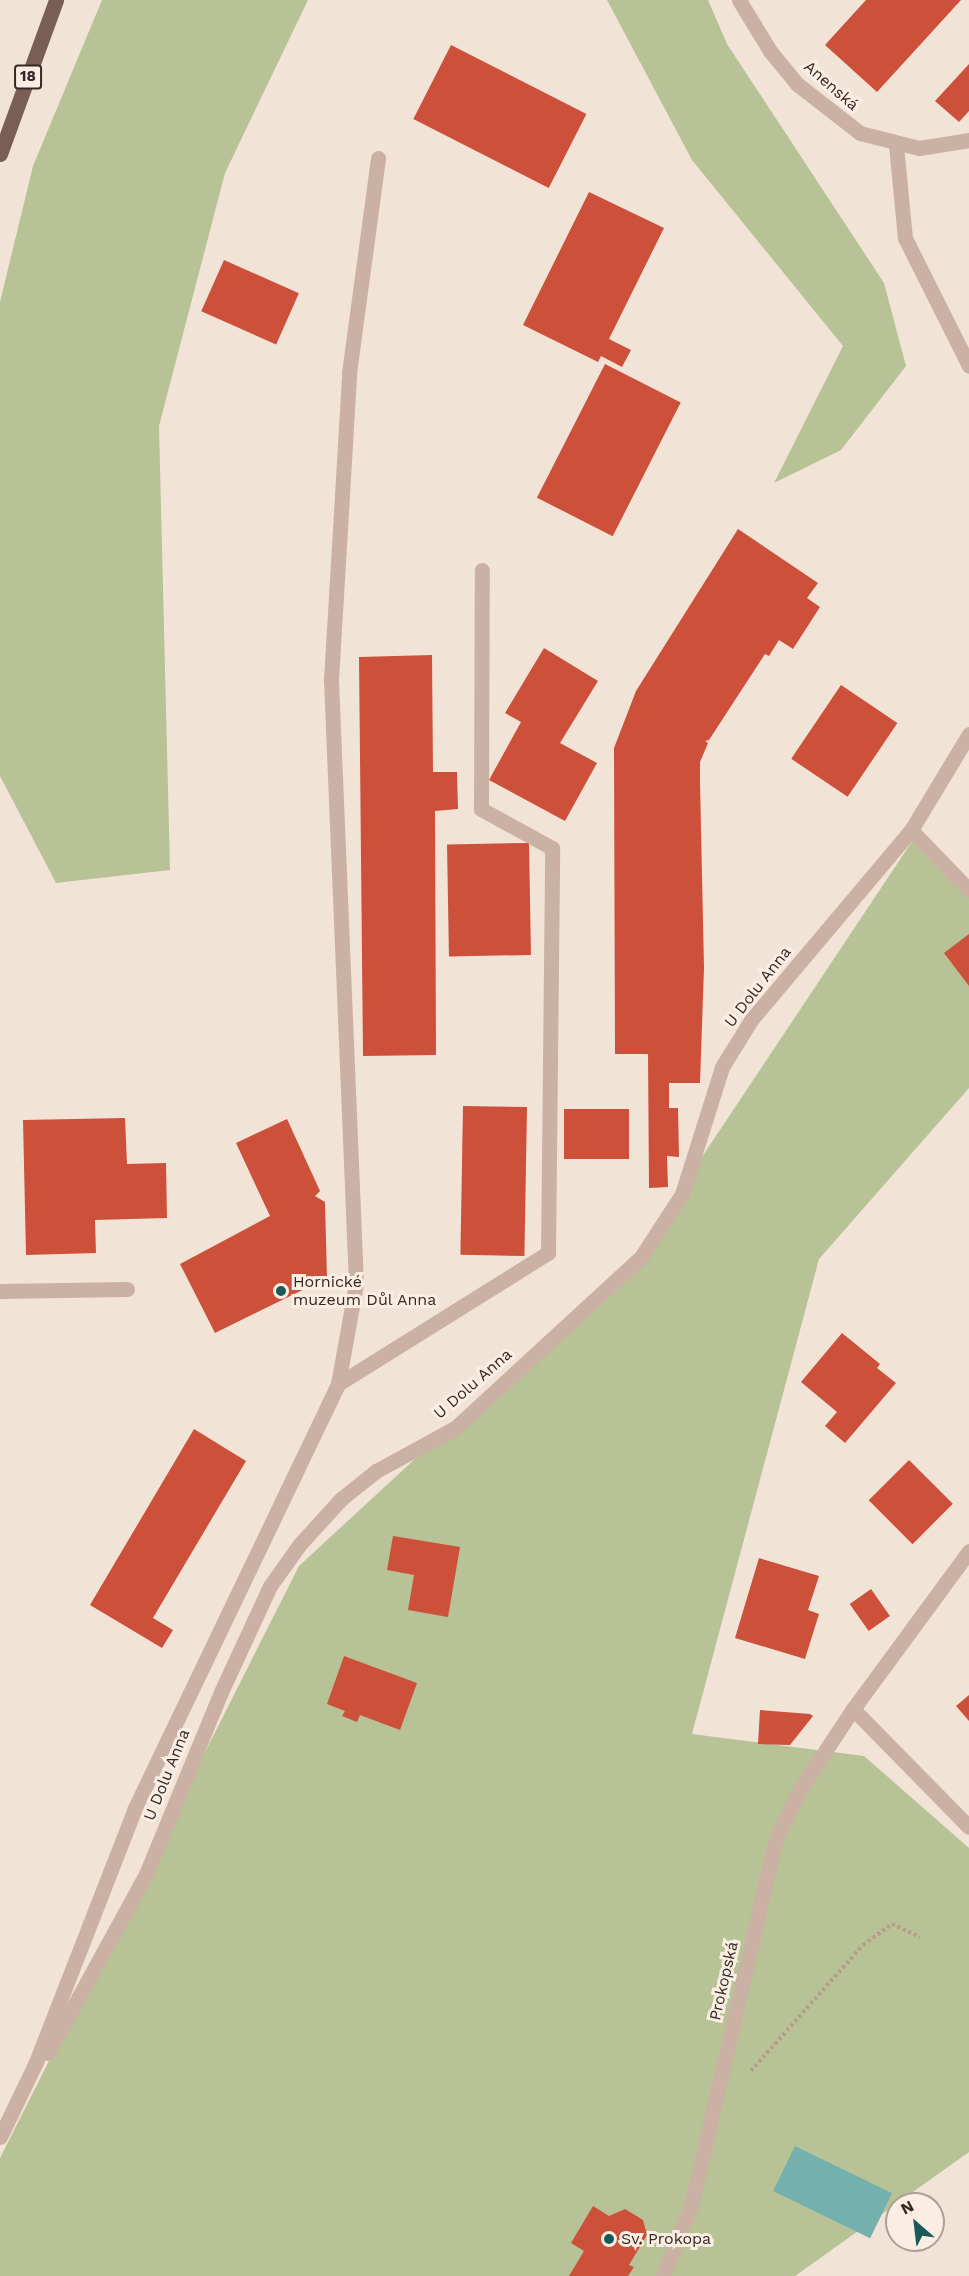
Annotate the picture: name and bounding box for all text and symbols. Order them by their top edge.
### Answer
street label: Anenská [800,57,862,115]
road number: 18 [13,65,43,89]
street label: U Dolu Anna [720,943,796,1031]
place label: Hornické muzeum Důl Anna [293,1272,438,1310]
marker: Hornické muzeum Důl Anna [274,1284,288,1298]
street label: U Dolu Anna [430,1345,516,1423]
street label: U Dolu Anna [140,1726,194,1824]
street label: Prokopská [706,1940,742,2022]
north arrow [885,2192,945,2252]
text: N [898,2196,917,2219]
place label: Sv. Prokopa [621,2229,711,2249]
marker: Sv. Prokopa [602,2232,616,2246]

